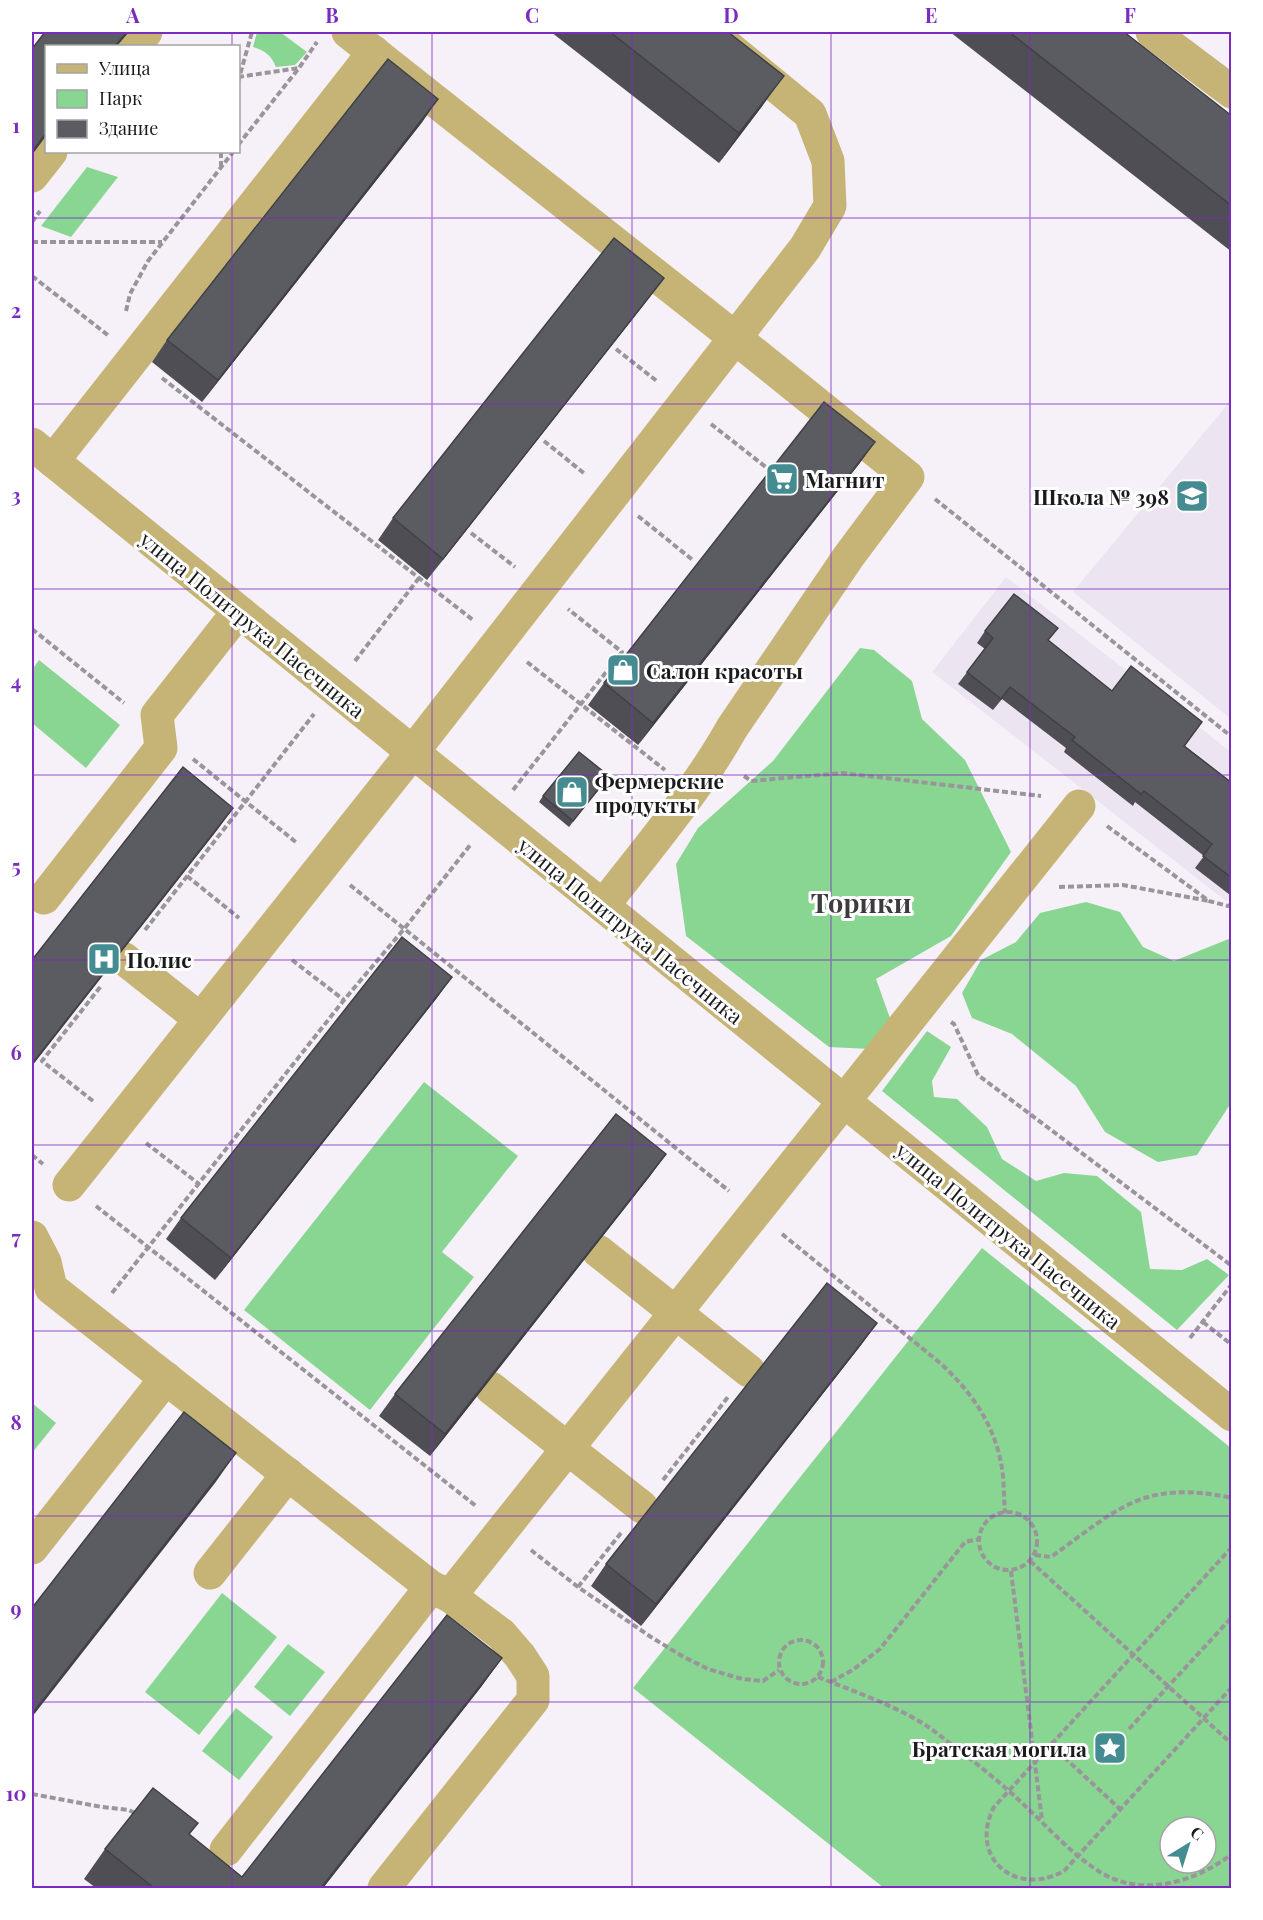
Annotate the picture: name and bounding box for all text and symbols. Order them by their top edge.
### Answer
text: A [125,1,140,28]
text: B [325,1,339,28]
text: C [525,1,539,28]
text: D [723,1,739,28]
text: E [925,1,937,28]
text: F [1124,1,1136,28]
legend [45,45,240,153]
text: Улица [98,56,150,80]
text: Парк [99,86,142,110]
text: 1 [12,111,20,138]
text: Здание [99,116,158,140]
text: 2 [11,296,21,323]
supermarket icon: Магнит [764,461,800,497]
place label: Магнит [805,465,884,493]
school or university icon: Школа № 398 [1174,478,1210,514]
text: 3 [11,481,21,508]
place label: Школа № 398 [1033,482,1169,510]
street label: улица Политрука Пасечника [134,524,372,724]
shop icon: Салон красоты [605,652,641,688]
place label: Салон красоты [646,656,803,684]
text: 4 [11,667,21,694]
place label: Фермерские продукты [595,766,724,818]
shop icon: Фермерские продукты [554,774,590,810]
street label: улица Политрука Пасечника [512,830,750,1030]
text: 5 [11,852,21,879]
district label: Торики [811,884,912,920]
hospital icon: Полис [86,941,122,977]
place label: Полис [127,945,192,973]
text: 6 [10,1038,22,1065]
street label: улица Политрука Пасечника [890,1135,1128,1335]
text: 7 [11,1223,21,1250]
text: 8 [10,1408,22,1435]
text: 9 [10,1594,22,1621]
place icon: Братская могила [1092,1730,1128,1766]
place label: Братская могила [912,1734,1087,1762]
text: 10 [6,1779,26,1806]
north arrow [1158,1815,1218,1875]
text: С [1187,1821,1208,1845]

